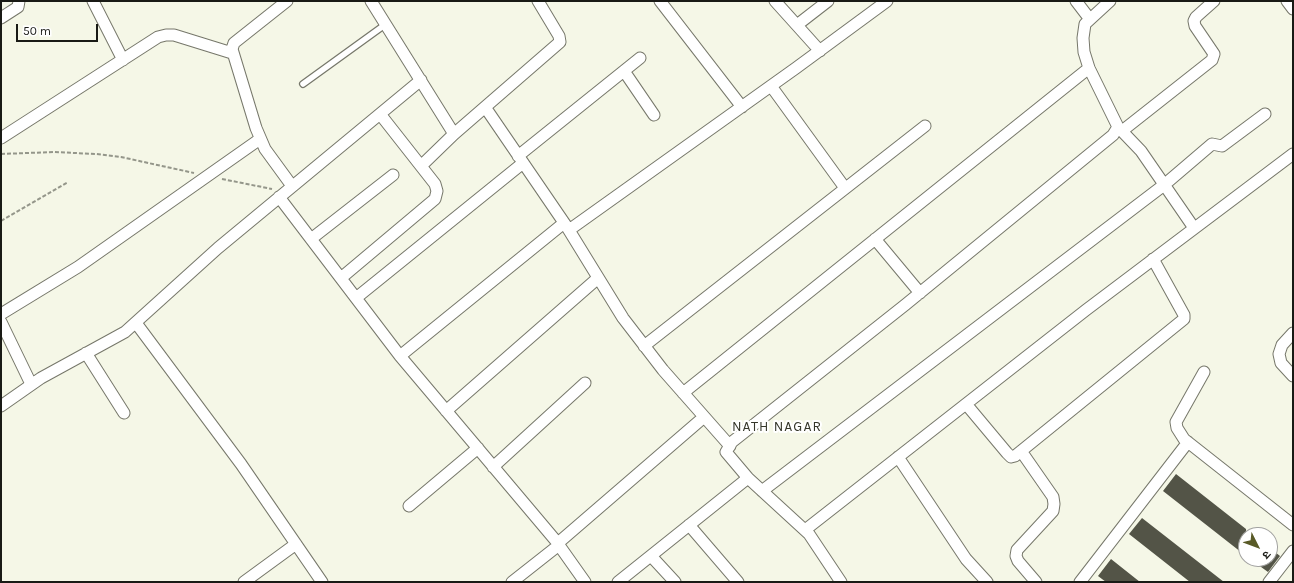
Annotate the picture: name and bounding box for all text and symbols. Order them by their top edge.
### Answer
scale bar [18,16,100,42]
text: 50 m [23,24,51,38]
district label: NATH NAGAR [732,419,822,435]
north arrow [1238,527,1278,567]
text: उ [1260,548,1274,561]

